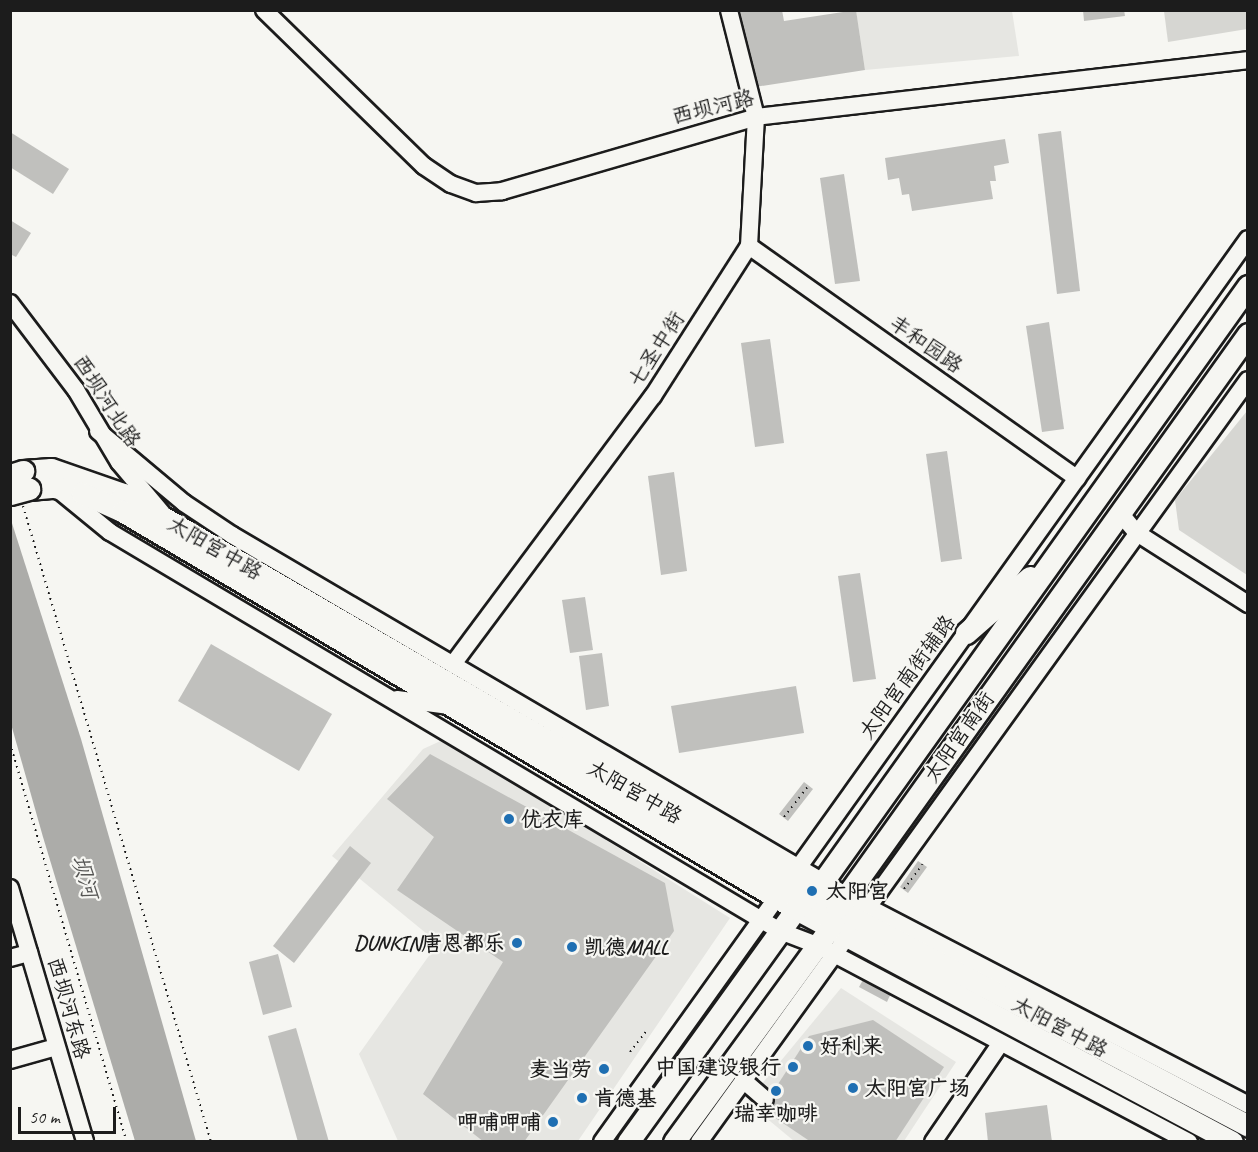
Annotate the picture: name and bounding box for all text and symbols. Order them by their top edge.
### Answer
street label: 西坝河路 [669,85,757,129]
street label: 七圣中街 [623,307,689,391]
street label: 丰和园路 [884,310,968,378]
street label: 西坝河北路 [68,350,146,452]
street label: 太阳宫中路 [163,511,267,585]
street label: 太阳宫南街辅路 [854,610,960,744]
street label: 太阳宫南街 [919,687,999,787]
street label: 太阳宫中路 [583,755,687,829]
place label: 优衣库 [521,806,584,832]
marker: 优衣库 [502,812,516,826]
water label: 坝河 [65,852,103,902]
place label: 太阳宫 [826,878,889,904]
marker: 太阳宫 [803,882,821,900]
place label: DUNKIN唐恩都乐 [354,930,505,956]
place label: 凯德MALL [584,934,668,960]
marker: DUNKIN唐恩都乐 [510,936,524,950]
marker: 凯德MALL [565,940,579,954]
street label: 西坝河东路 [42,954,96,1062]
street label: 太阳宫中路 [1008,991,1112,1063]
place label: 好利来 [820,1033,883,1059]
marker: 好利来 [801,1039,815,1053]
place label: 中国建设银行 [655,1054,781,1080]
place label: 麦当劳 [529,1056,592,1082]
marker: 中国建设银行 [786,1060,800,1074]
marker: 麦当劳 [597,1062,611,1076]
place label: 太阳宫广场 [865,1075,970,1101]
marker: 太阳宫广场 [846,1081,860,1095]
marker: 瑞幸咖啡 [769,1084,783,1098]
place label: 肯德基 [594,1085,657,1111]
marker: 肯德基 [575,1091,589,1105]
scale bar [21,1095,118,1133]
place label: 瑞幸咖啡 [734,1100,818,1126]
text: 50 m [29,1106,60,1128]
place label: 呷哺呷哺 [457,1109,541,1135]
marker: 呷哺呷哺 [546,1115,560,1129]

